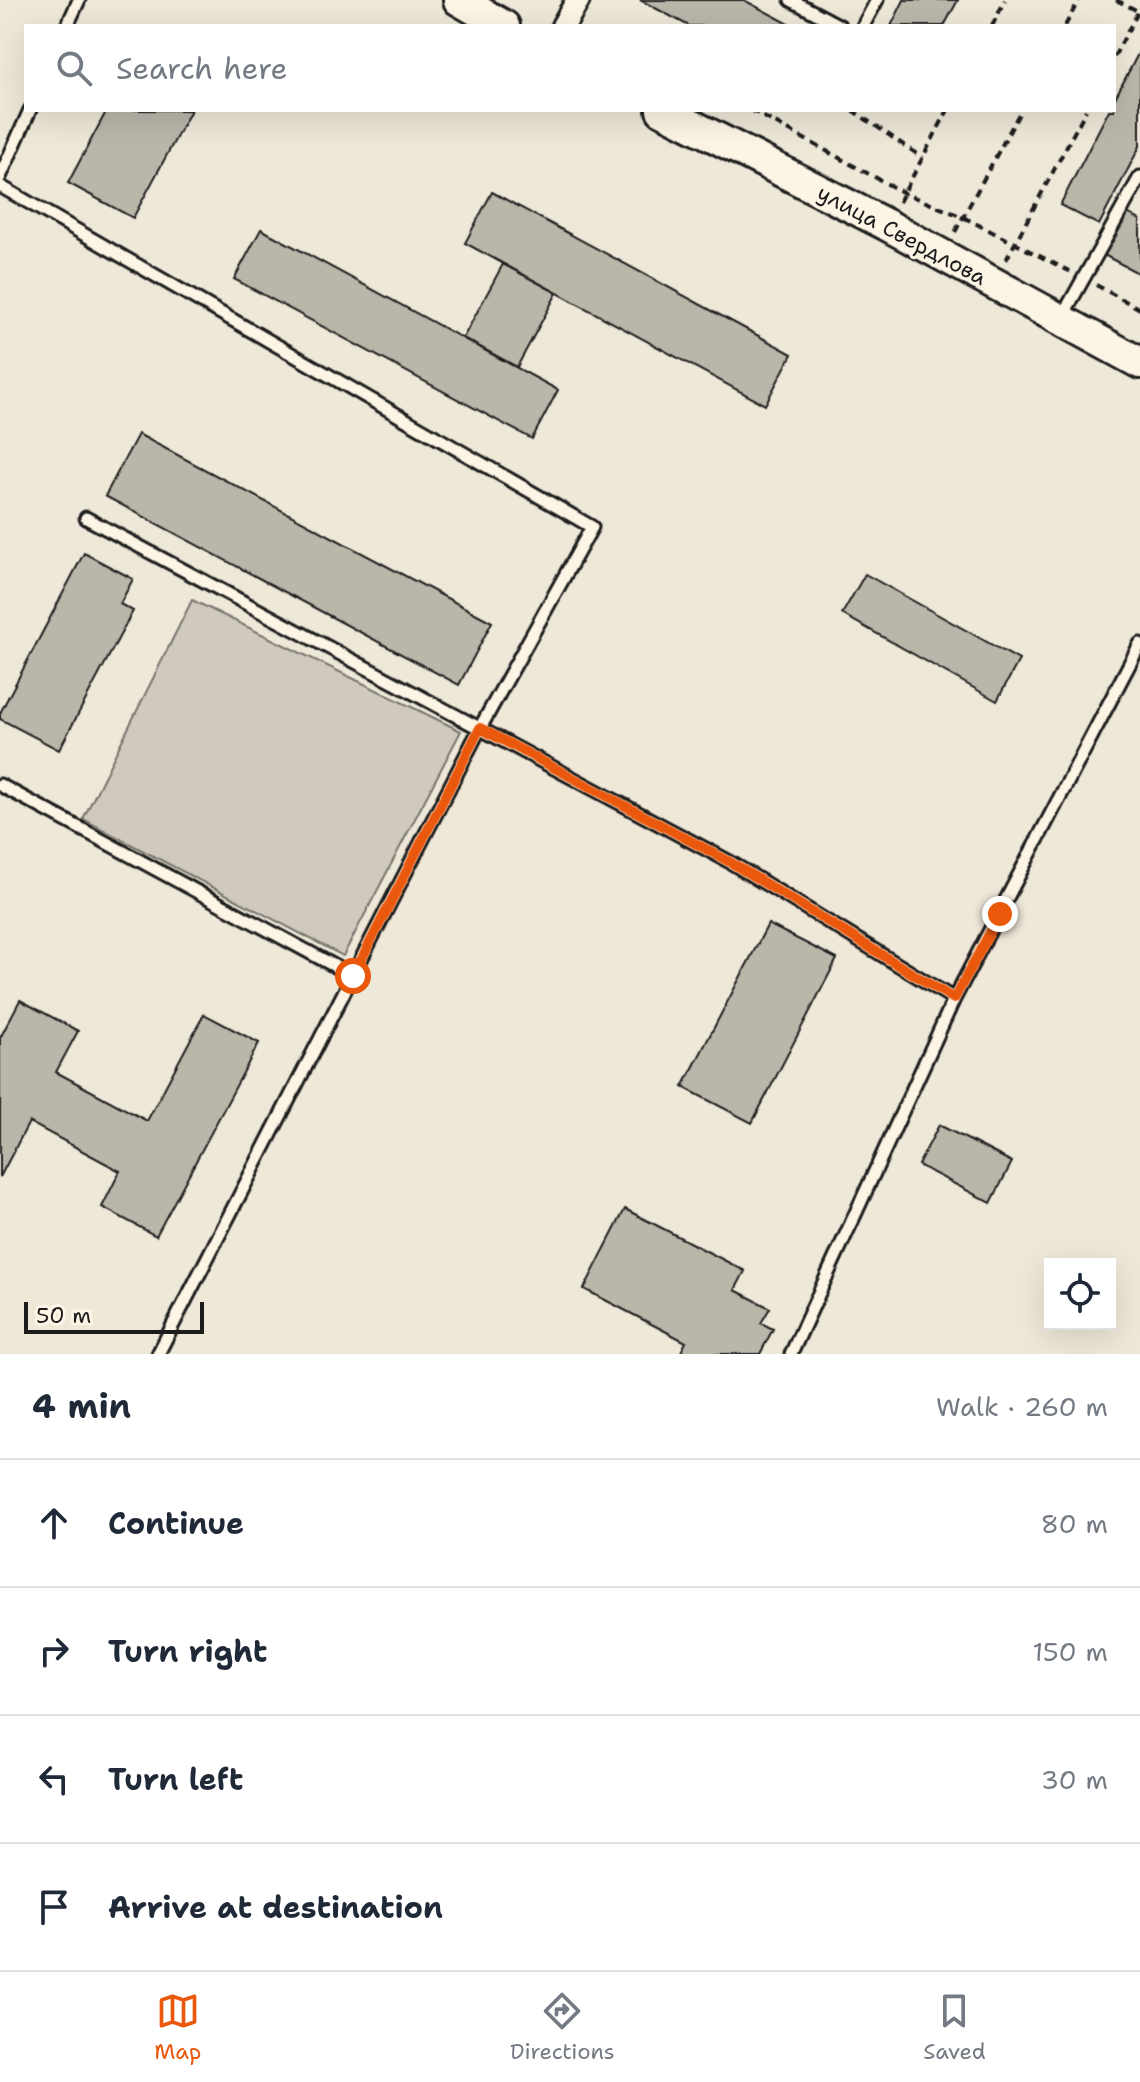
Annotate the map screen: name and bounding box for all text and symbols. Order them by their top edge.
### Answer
search box [24,24,1116,112]
icon: search [52,46,96,90]
text: Search here [116,48,287,89]
street label: улица Свердлова [812,178,992,292]
route end [982,896,1018,932]
route start [335,958,371,994]
map controls [1044,1258,1116,1330]
button: locate [1044,1258,1116,1330]
scale bar [24,1298,204,1334]
text: 50 m [36,1301,91,1330]
text: 4 min [32,1383,131,1429]
text: Walk · 260 m [936,1389,1108,1424]
icon: ahead [32,1501,76,1545]
text: Continue [108,1503,244,1544]
text: 80 m [1041,1506,1108,1541]
icon: right [32,1629,76,1673]
text: Turn right [108,1631,267,1672]
text: 150 m [1032,1634,1108,1669]
icon: left [32,1757,76,1801]
text: Turn left [108,1759,243,1800]
text: 30 m [1041,1762,1108,1797]
icon: arrive [32,1885,76,1929]
text: Arrive at destination [108,1887,443,1928]
tab: Map [154,1989,201,2066]
tab: Directions [510,1989,615,2066]
tab: Saved [923,1989,986,2066]

